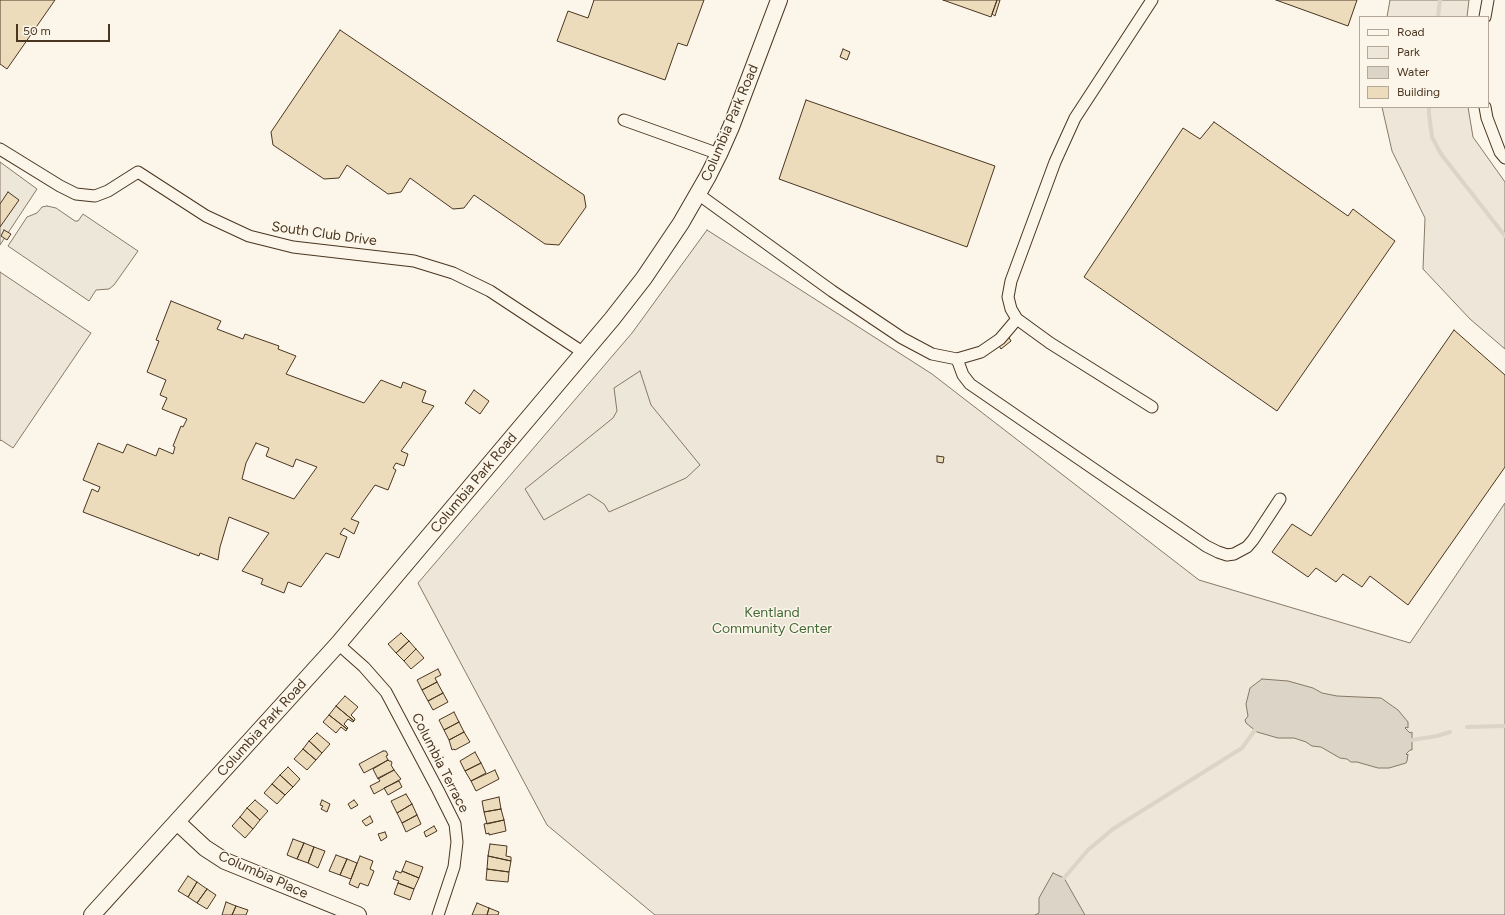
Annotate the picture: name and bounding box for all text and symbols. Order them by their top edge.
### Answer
scale bar [18,16,112,42]
legend [1359,16,1489,108]
text: 50 m [23,24,51,38]
text: Road [1397,25,1425,39]
text: Park [1397,45,1420,59]
street label: Columbia Park Road [698,62,762,184]
text: Water [1397,65,1429,79]
text: Building [1397,85,1440,99]
street label: South Club Drive [270,218,378,250]
street label: Columbia Park Road [427,430,521,536]
park label: Kentland Community Center [712,605,832,638]
street label: Columbia Park Road [214,676,310,780]
street label: Columbia Terrace [408,710,472,816]
street label: Columbia Place [215,848,311,902]

